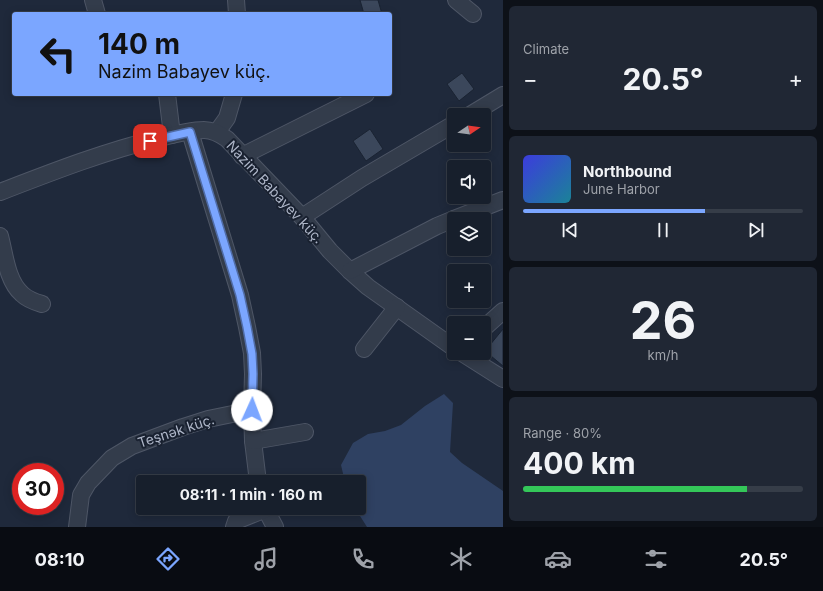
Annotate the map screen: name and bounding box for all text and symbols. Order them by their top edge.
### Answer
text: 140 m [98,27,180,61]
icon: left [32,28,84,80]
text: Climate [523,41,569,57]
text: Nazim Babayev küç. [98,61,271,82]
text: 20.5° [623,61,703,97]
text: − [523,66,538,92]
text: + [788,66,803,92]
north arrow [447,108,491,152]
map controls [447,108,491,360]
pin [133,124,167,158]
icon: arrive [139,130,161,152]
street label: Nazim Babayev küç. [223,137,327,247]
button: sound [447,160,491,204]
text: Northbound [583,162,672,181]
text: June Harbor [583,181,660,197]
button: layers [447,212,491,256]
icon: previous [559,219,581,241]
icon: pause [652,219,674,241]
icon: next [745,219,767,241]
button: + [447,264,491,308]
text: 26 [630,289,696,352]
button: − [447,316,491,360]
text: km/h [648,347,678,363]
position arrow [231,389,273,431]
street label: Teşnək küç. [135,410,216,451]
text: Range · 80% [523,425,602,441]
text: 400 km [523,445,636,481]
speed limit sign: 30 [12,463,64,515]
text: 08:11 · 1 min · 160 m [180,485,322,504]
icon: directions [154,545,182,573]
icon: music [252,545,280,573]
icon: phone [349,545,377,573]
icon: climate [447,545,475,573]
icon: car [544,545,572,573]
icon: filters [642,545,670,573]
text: 08:10 [35,549,85,570]
text: 20.5° [740,549,788,570]

